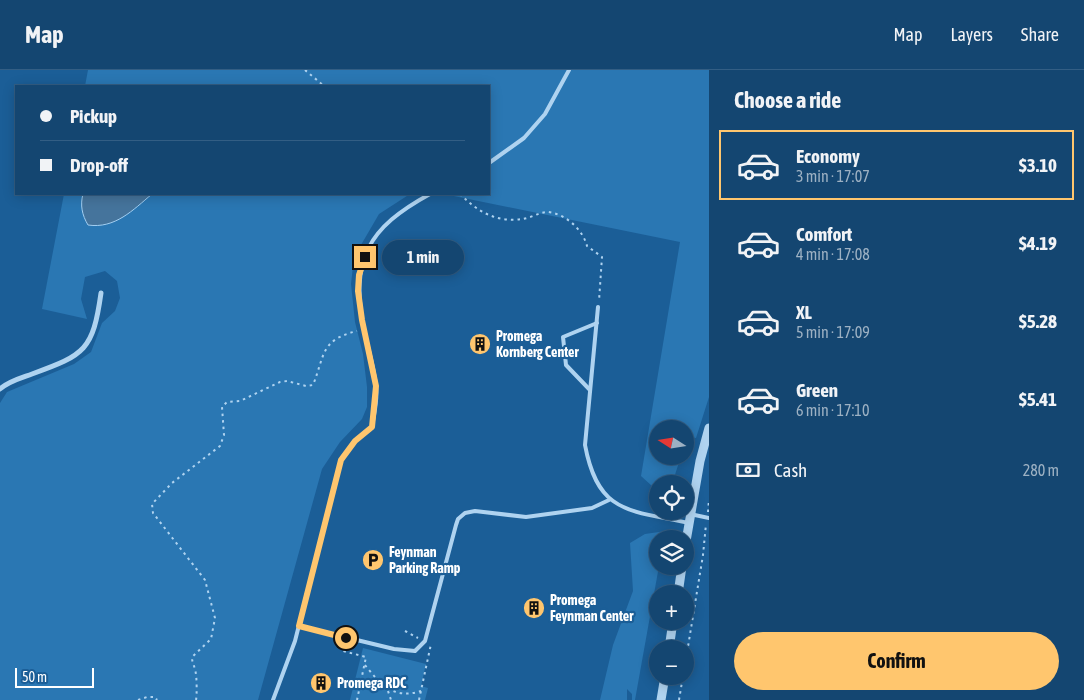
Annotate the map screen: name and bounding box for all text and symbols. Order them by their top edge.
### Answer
text: Map [25,21,64,48]
text: Map [893,24,922,45]
text: Layers [950,24,993,45]
text: Share [1021,24,1059,45]
text: Choose a ride [734,87,841,113]
text: Pickup [70,105,117,127]
icon: car [736,143,781,188]
text: Economy [796,145,860,167]
text: Drop-off [70,154,128,176]
text: $3.10 [1019,154,1057,176]
text: 3 min · 17:07 [796,167,870,185]
icon: car [736,221,781,266]
text: Comfort [796,223,852,245]
text: $4.19 [1019,232,1057,254]
callout: 1 min [382,240,465,274]
text: 4 min · 17:08 [796,245,870,263]
route end [354,246,376,268]
text: 1 min [407,248,439,266]
icon: car [736,299,781,344]
text: XL [796,301,812,323]
text: $5.28 [1019,310,1057,332]
text: 5 min · 17:09 [796,323,870,341]
place label: Promega Kornberg Center [496,328,579,360]
building icon: Promega Kornberg Center [468,332,492,356]
icon: car [736,377,781,422]
text: Green [796,379,838,401]
text: $5.41 [1019,388,1057,410]
text: 6 min · 17:10 [796,401,869,419]
north arrow [649,420,694,465]
map controls [649,420,694,685]
icon: cash [734,456,762,484]
text: Cash [774,459,807,481]
text: 280 m [1023,461,1059,479]
button: locate [649,475,694,520]
button: layers [649,530,694,575]
place label: Feynman Parking Ramp [389,544,461,576]
parking icon: Feynman Parking Ramp [361,548,385,572]
button: + [649,585,694,630]
place label: Promega Feynman Center [550,592,634,624]
building icon: Promega Feynman Center [522,596,546,620]
route start [335,627,357,649]
button: Confirm [734,632,1059,690]
button: − [649,640,694,685]
scale bar [15,665,94,688]
text: 50 m [22,669,47,685]
building icon: Promega RDC [309,671,333,695]
place label: Promega RDC [337,675,407,691]

